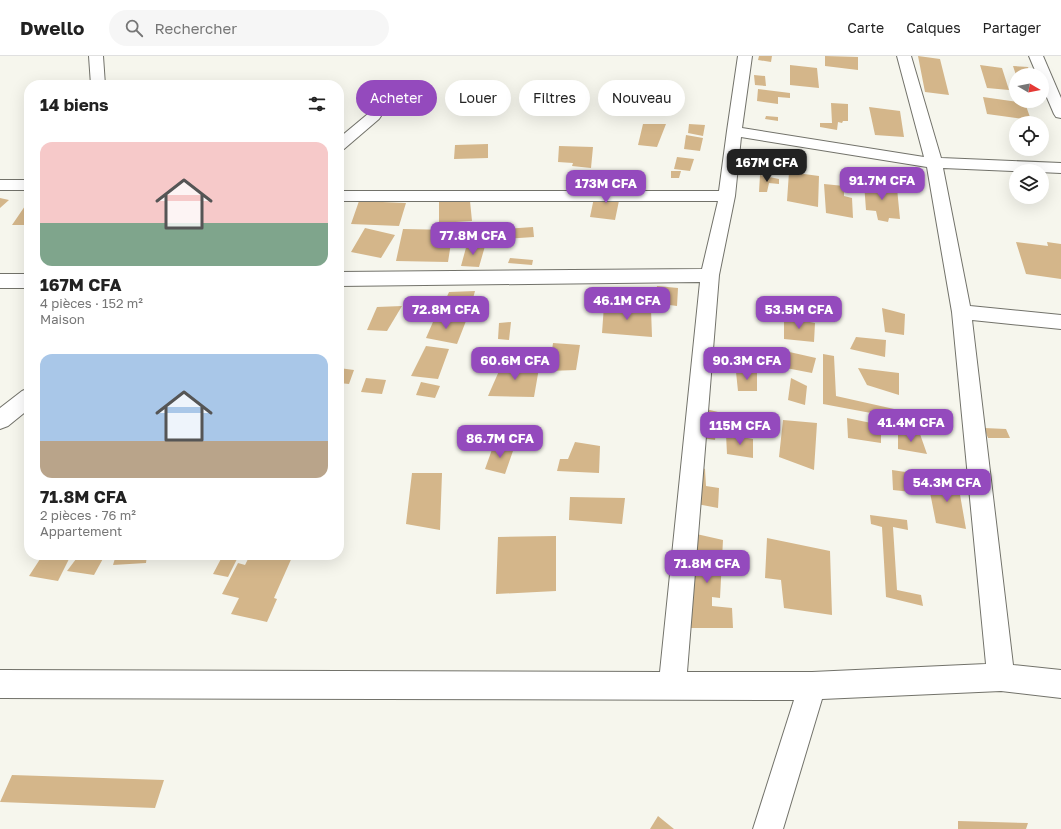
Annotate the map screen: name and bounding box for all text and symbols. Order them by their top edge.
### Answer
search box [109,10,389,46]
text: Dwello [20,16,85,39]
icon: search [123,17,145,39]
text: Rechercher [155,19,237,37]
text: Carte [847,19,884,36]
text: Calques [906,19,961,36]
text: Partager [983,19,1041,36]
north arrow [1009,68,1049,108]
map controls [1009,68,1049,204]
chip: Acheter [356,80,437,116]
chip: Louer [445,80,511,116]
chip: Filtres [519,80,590,116]
chip: Nouveau [598,80,685,116]
icon: filters [306,93,328,115]
text: 14 biens [40,94,109,115]
button: locate [1009,116,1049,156]
pin: 167M CFA [726,149,808,183]
text: 167M CFA [736,154,798,170]
button: layers [1009,164,1049,204]
pin: 91.7M CFA [836,167,928,201]
icon: home [148,168,220,240]
pin: 173M CFA [565,170,647,204]
text: 91.7M CFA [849,172,915,188]
text: 173M CFA [575,175,637,191]
pin: 77.8M CFA [427,222,519,256]
text: 77.8M CFA [439,227,507,243]
text: 167M CFA [40,274,122,295]
pin: 46.1M CFA [581,287,673,321]
text: 46.1M CFA [593,292,661,308]
text: 4 pièces · 152 m² [40,295,143,311]
pin: 72.8M CFA [400,296,492,330]
pin: 53.5M CFA [753,296,845,330]
text: 72.8M CFA [412,301,480,317]
text: 53.5M CFA [765,301,833,317]
text: Maison [40,311,85,327]
pin: 60.6M CFA [469,347,561,381]
pin: 90.3M CFA [701,347,793,381]
text: 60.6M CFA [480,352,550,368]
text: 90.3M CFA [712,352,782,368]
icon: home [148,380,220,452]
pin: 41.4M CFA [865,409,957,443]
pin: 115M CFA [699,412,781,446]
text: 41.4M CFA [877,414,945,430]
text: 115M CFA [709,417,771,433]
pin: 86.7M CFA [454,425,546,459]
text: 86.7M CFA [466,430,534,446]
pin: 54.3M CFA [901,469,993,503]
text: 54.3M CFA [913,474,981,490]
text: 71.8M CFA [40,486,127,507]
text: 2 pièces · 76 m² [40,507,136,523]
text: Appartement [40,523,122,539]
pin: 71.8M CFA [661,550,753,584]
text: 71.8M CFA [674,555,740,571]

